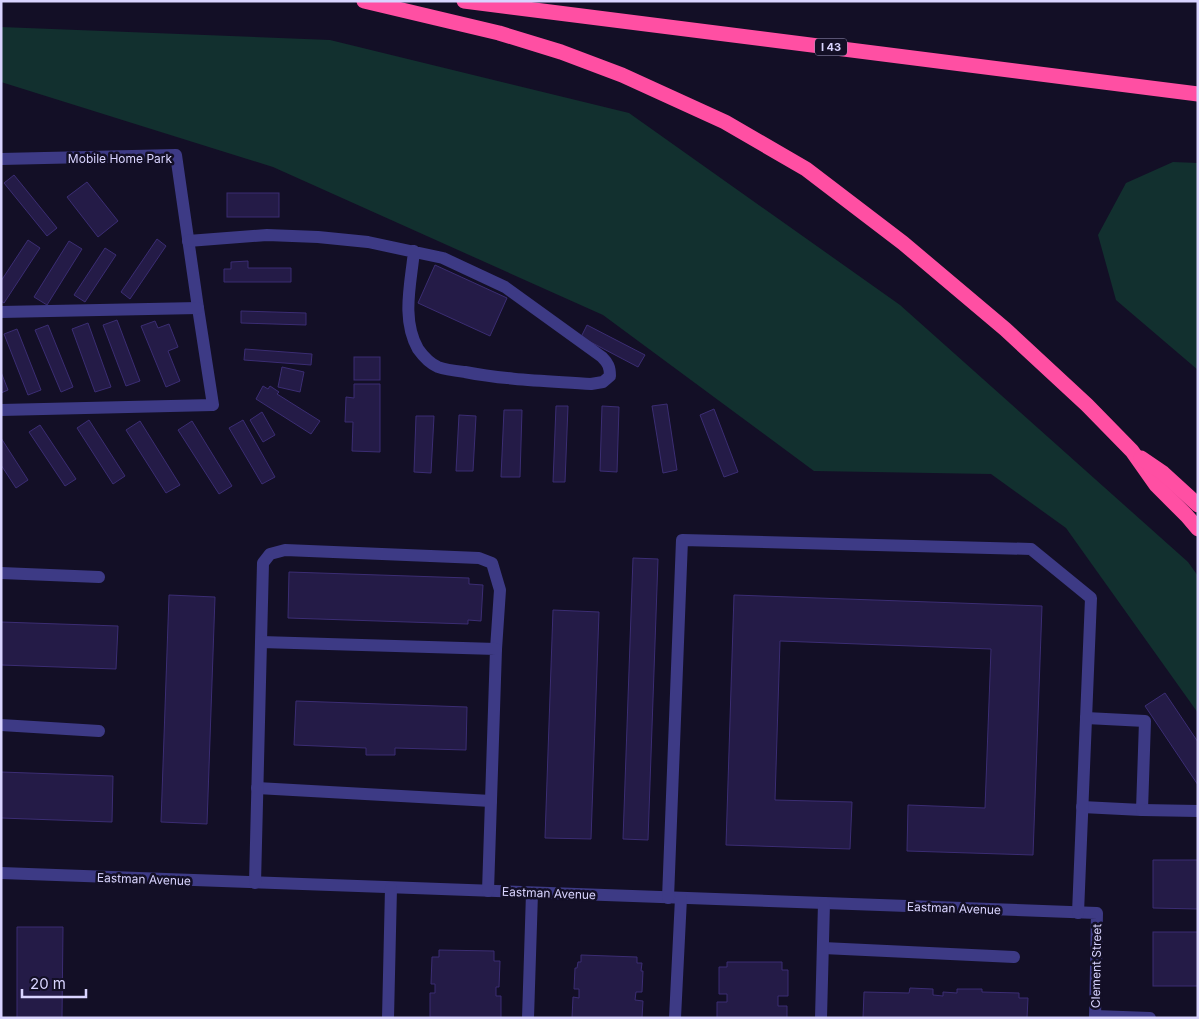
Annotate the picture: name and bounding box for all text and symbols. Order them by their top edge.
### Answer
road number: I 43 [815,38,847,56]
street label: Mobile Home Park [68,151,173,166]
street label: Eastman Avenue [97,870,191,888]
street label: Eastman Avenue [502,884,596,902]
street label: Eastman Avenue [907,899,1001,917]
street label: Clement Street [1088,924,1104,1008]
scale bar [22,966,86,998]
text: 20 m [30,974,66,993]

